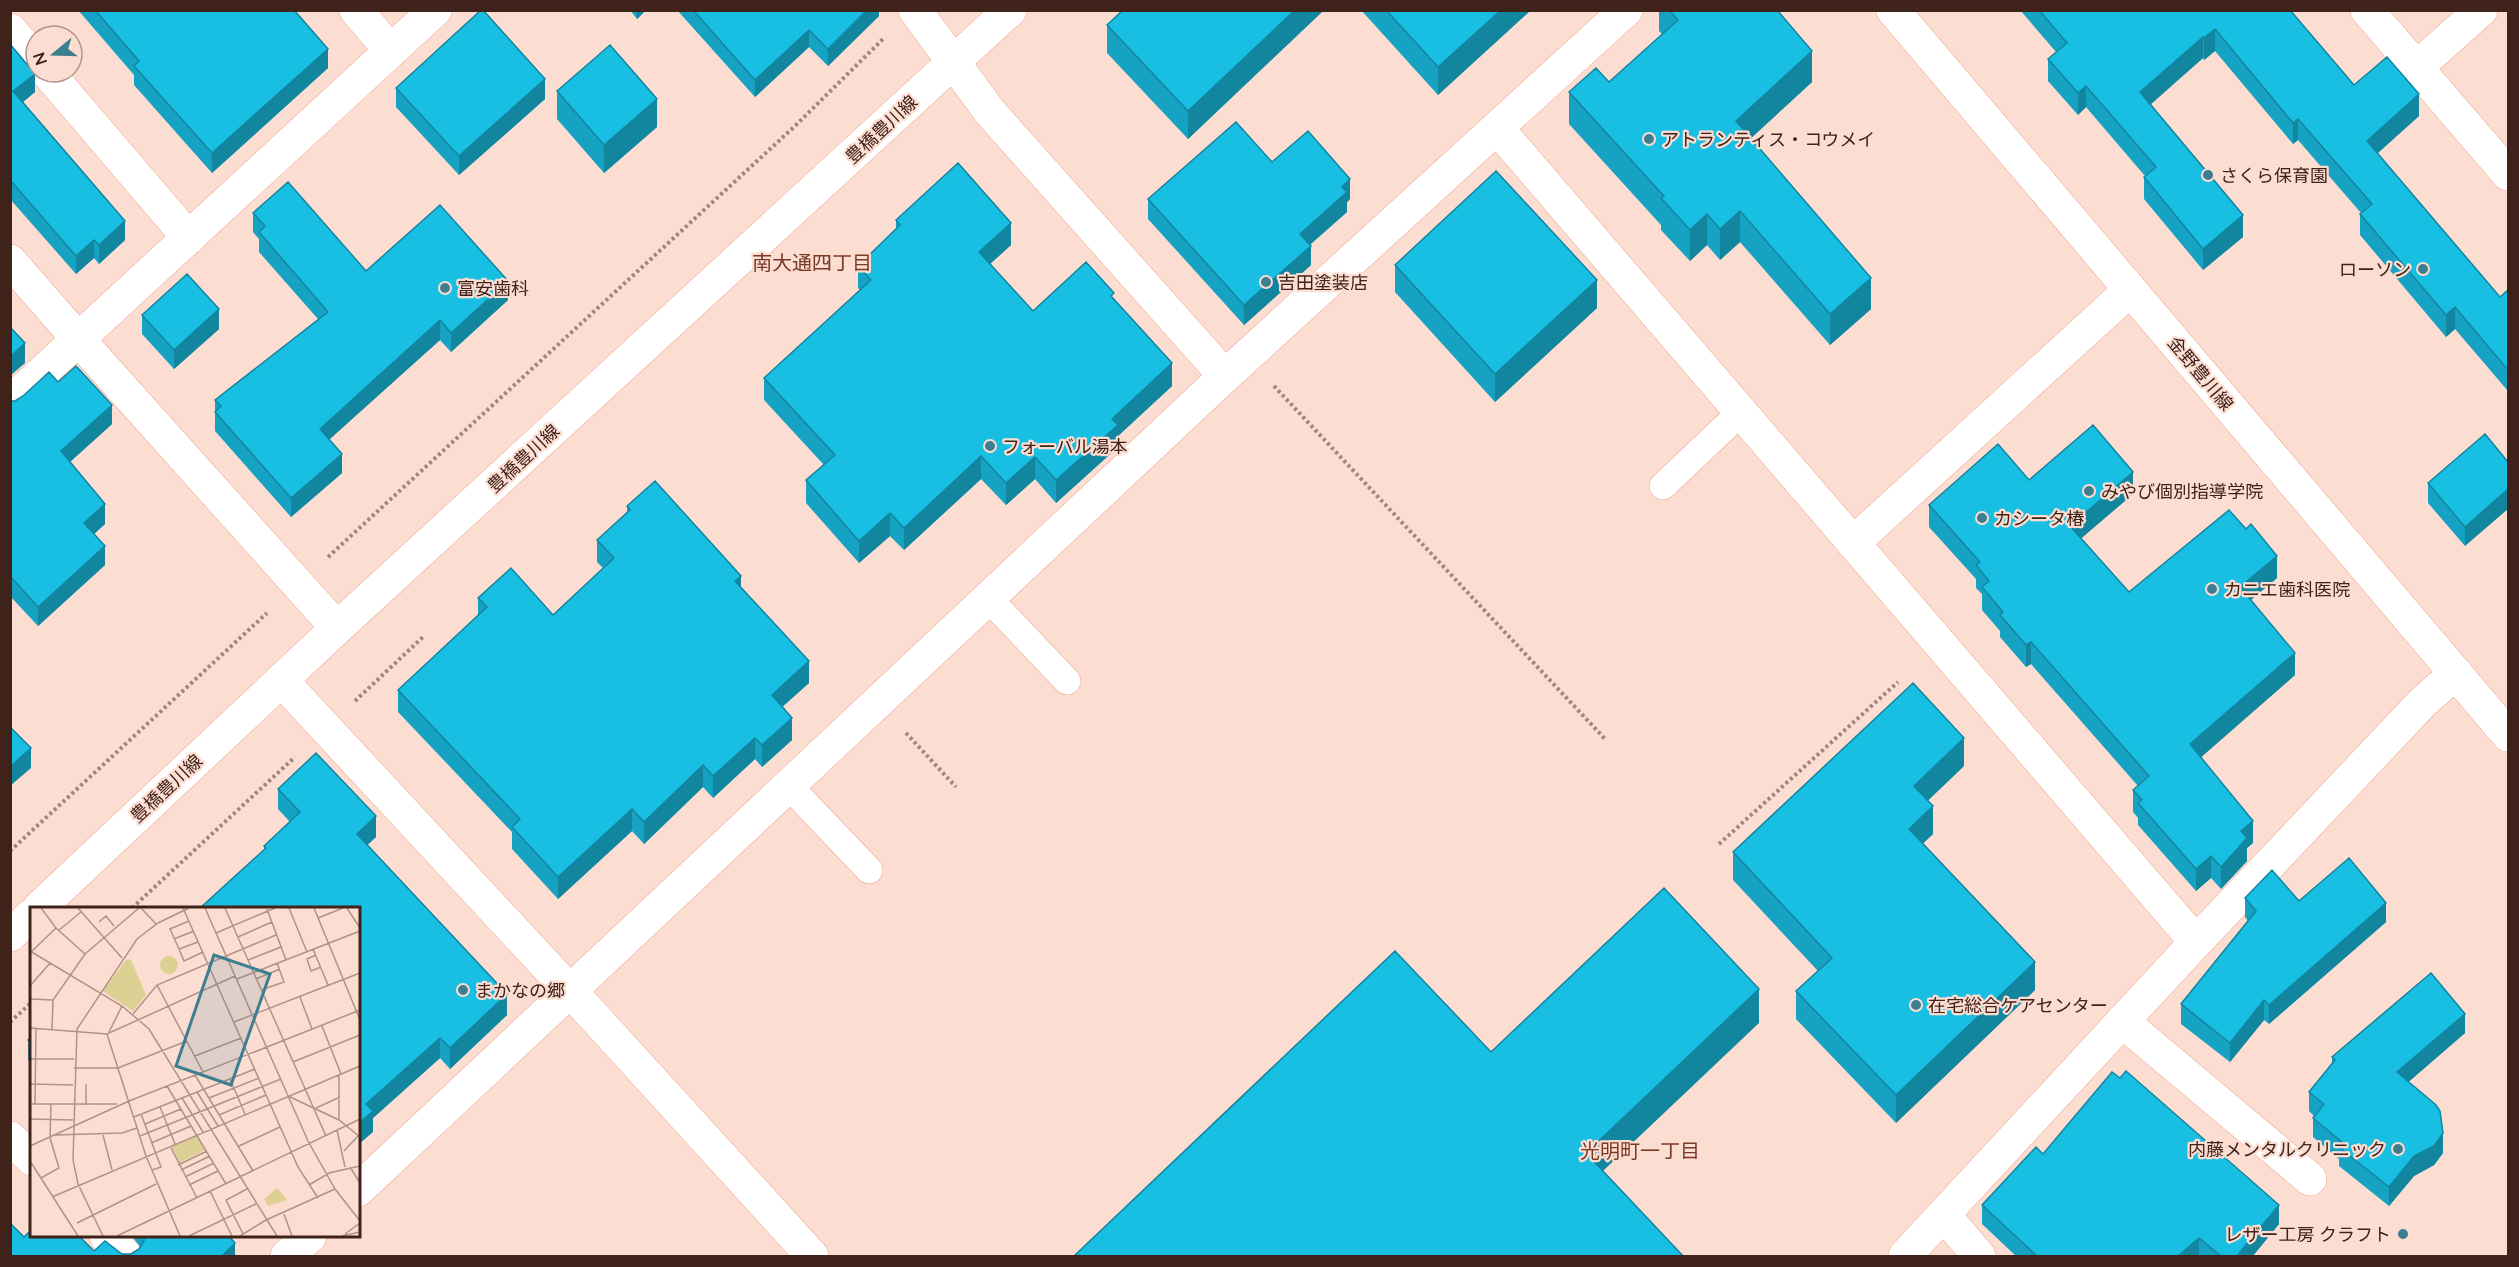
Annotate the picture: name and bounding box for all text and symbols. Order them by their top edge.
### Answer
north arrow [24,24,84,84]
text: N [28,50,50,68]
street label: 豊橋豊川線 [841,90,921,168]
place label: アトランティス・コウメイ [1661,128,1875,150]
marker: アトランティス・コウメイ [1642,132,1656,146]
place label: さくら保育園 [2220,164,2328,186]
marker: さくら保育園 [2201,168,2215,182]
district label: 南大通四丁目 [752,250,872,274]
place label: ローソン [2339,258,2411,280]
marker: ローソン [2416,262,2430,276]
place label: 吉田塗装店 [1278,271,1368,293]
marker: 吉田塗装店 [1259,275,1273,289]
place label: 富安歯科 [457,277,529,299]
marker: 富安歯科 [438,281,452,295]
street label: 金野豊川線 [2164,331,2238,415]
street label: 豊橋豊川線 [483,419,563,497]
place label: フォーバル湯本 [1002,435,1128,457]
marker: フォーバル湯本 [983,439,997,453]
place label: みやび個別指導学院 [2101,480,2263,502]
marker: みやび個別指導学院 [2082,484,2096,498]
place label: カシータ椿 [1994,507,2084,529]
marker: カシータ椿 [1975,511,1989,525]
place label: カニエ歯科医院 [2224,578,2350,600]
marker: カニエ歯科医院 [2205,582,2219,596]
street label: 豊橋豊川線 [126,749,206,827]
inset map [30,907,360,1237]
place label: まかなの郷 [475,979,565,1001]
marker: まかなの郷 [456,983,470,997]
place label: 在宅総合ケアセンター [1928,994,2108,1016]
marker: 在宅総合ケアセンター [1909,998,1923,1012]
district label: 光明町一丁目 [1580,1138,1700,1162]
place label: 内藤メンタルクリニック [2188,1138,2386,1160]
marker: 内藤メンタルクリニック [2391,1142,2405,1156]
place label: レザー工房 クラフト [2224,1223,2391,1245]
marker: レザー工房 クラフト [2396,1227,2410,1241]

